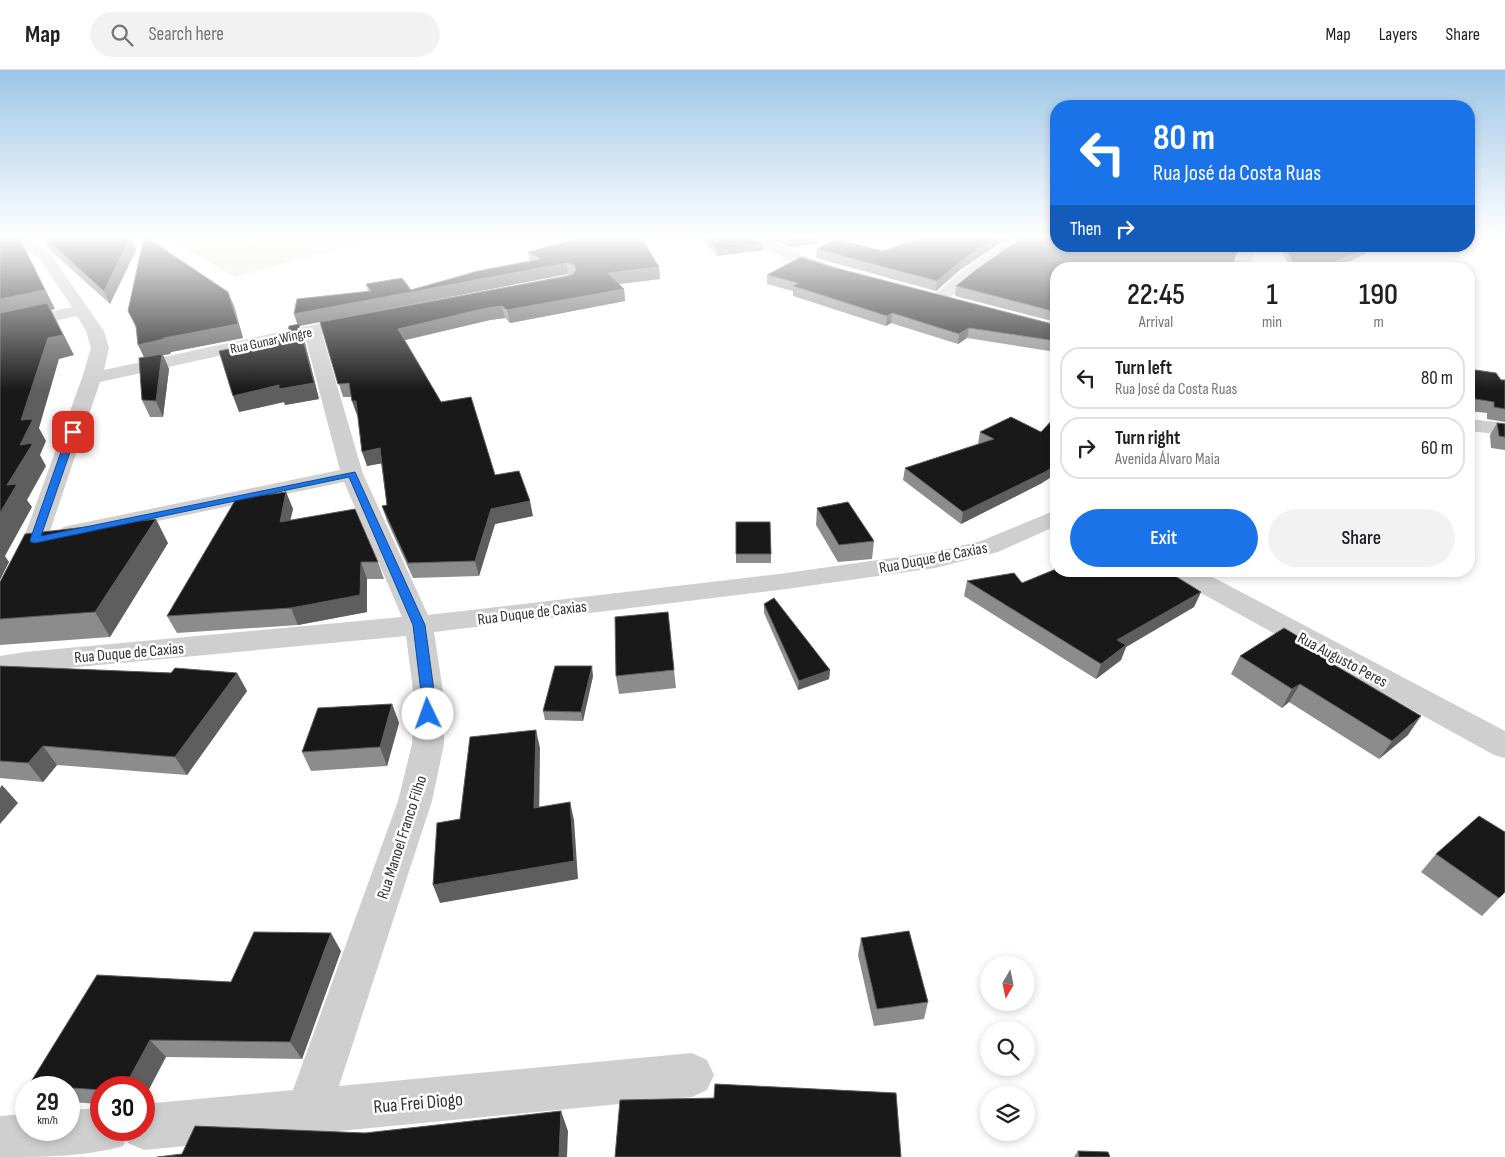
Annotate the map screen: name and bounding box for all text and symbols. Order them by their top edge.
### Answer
search box [90,12,440,57]
text: Map [25,20,60,49]
icon: search [108,21,136,49]
text: Search here [148,23,224,46]
text: Map [1326,24,1351,45]
text: Layers [1379,24,1418,45]
text: Share [1446,24,1480,45]
text: 80 m [1153,117,1215,160]
icon: left [1070,120,1135,185]
text: Rua José da Costa Ruas [1153,160,1321,187]
icon: right [1111,215,1139,243]
text: Then [1070,218,1101,241]
text: 22:45 [1127,277,1185,313]
text: 1 [1266,277,1278,313]
text: 190 [1359,277,1398,313]
text: Arrival [1139,313,1173,332]
text: min [1262,313,1282,332]
text: m [1373,313,1384,332]
street label: Rua Gunar Wingre [229,324,314,357]
text: Turn left [1115,357,1172,380]
icon: left [1072,364,1100,392]
text: 80 m [1421,367,1453,390]
text: Rua José da Costa Ruas [1115,380,1237,399]
pin [52,411,94,453]
icon: arrive [59,418,87,446]
text: Turn right [1115,427,1180,450]
icon: right [1072,434,1100,462]
text: 60 m [1421,437,1453,460]
text: Avenida Álvaro Maia [1115,450,1220,469]
button: Exit [1070,509,1258,567]
button: Share [1268,509,1455,567]
street label: Rua Duque de Caxias [878,539,989,578]
street label: Rua Duque de Caxias [477,597,588,630]
street label: Rua Augusto Peres [1294,629,1391,692]
street label: Rua Duque de Caxias [74,639,185,668]
position arrow [401,687,453,739]
street label: Rua Manoel Franco Filho [374,773,431,902]
north arrow [980,956,1035,1011]
map controls [980,956,1035,1141]
button: search [980,1021,1035,1076]
speed limit sign: 30 [90,1076,155,1141]
button: layers [980,1086,1035,1141]
text: 29 [36,1087,59,1118]
street label: Rua Frei Diogo [372,1088,464,1119]
text: km/h [37,1113,58,1128]

